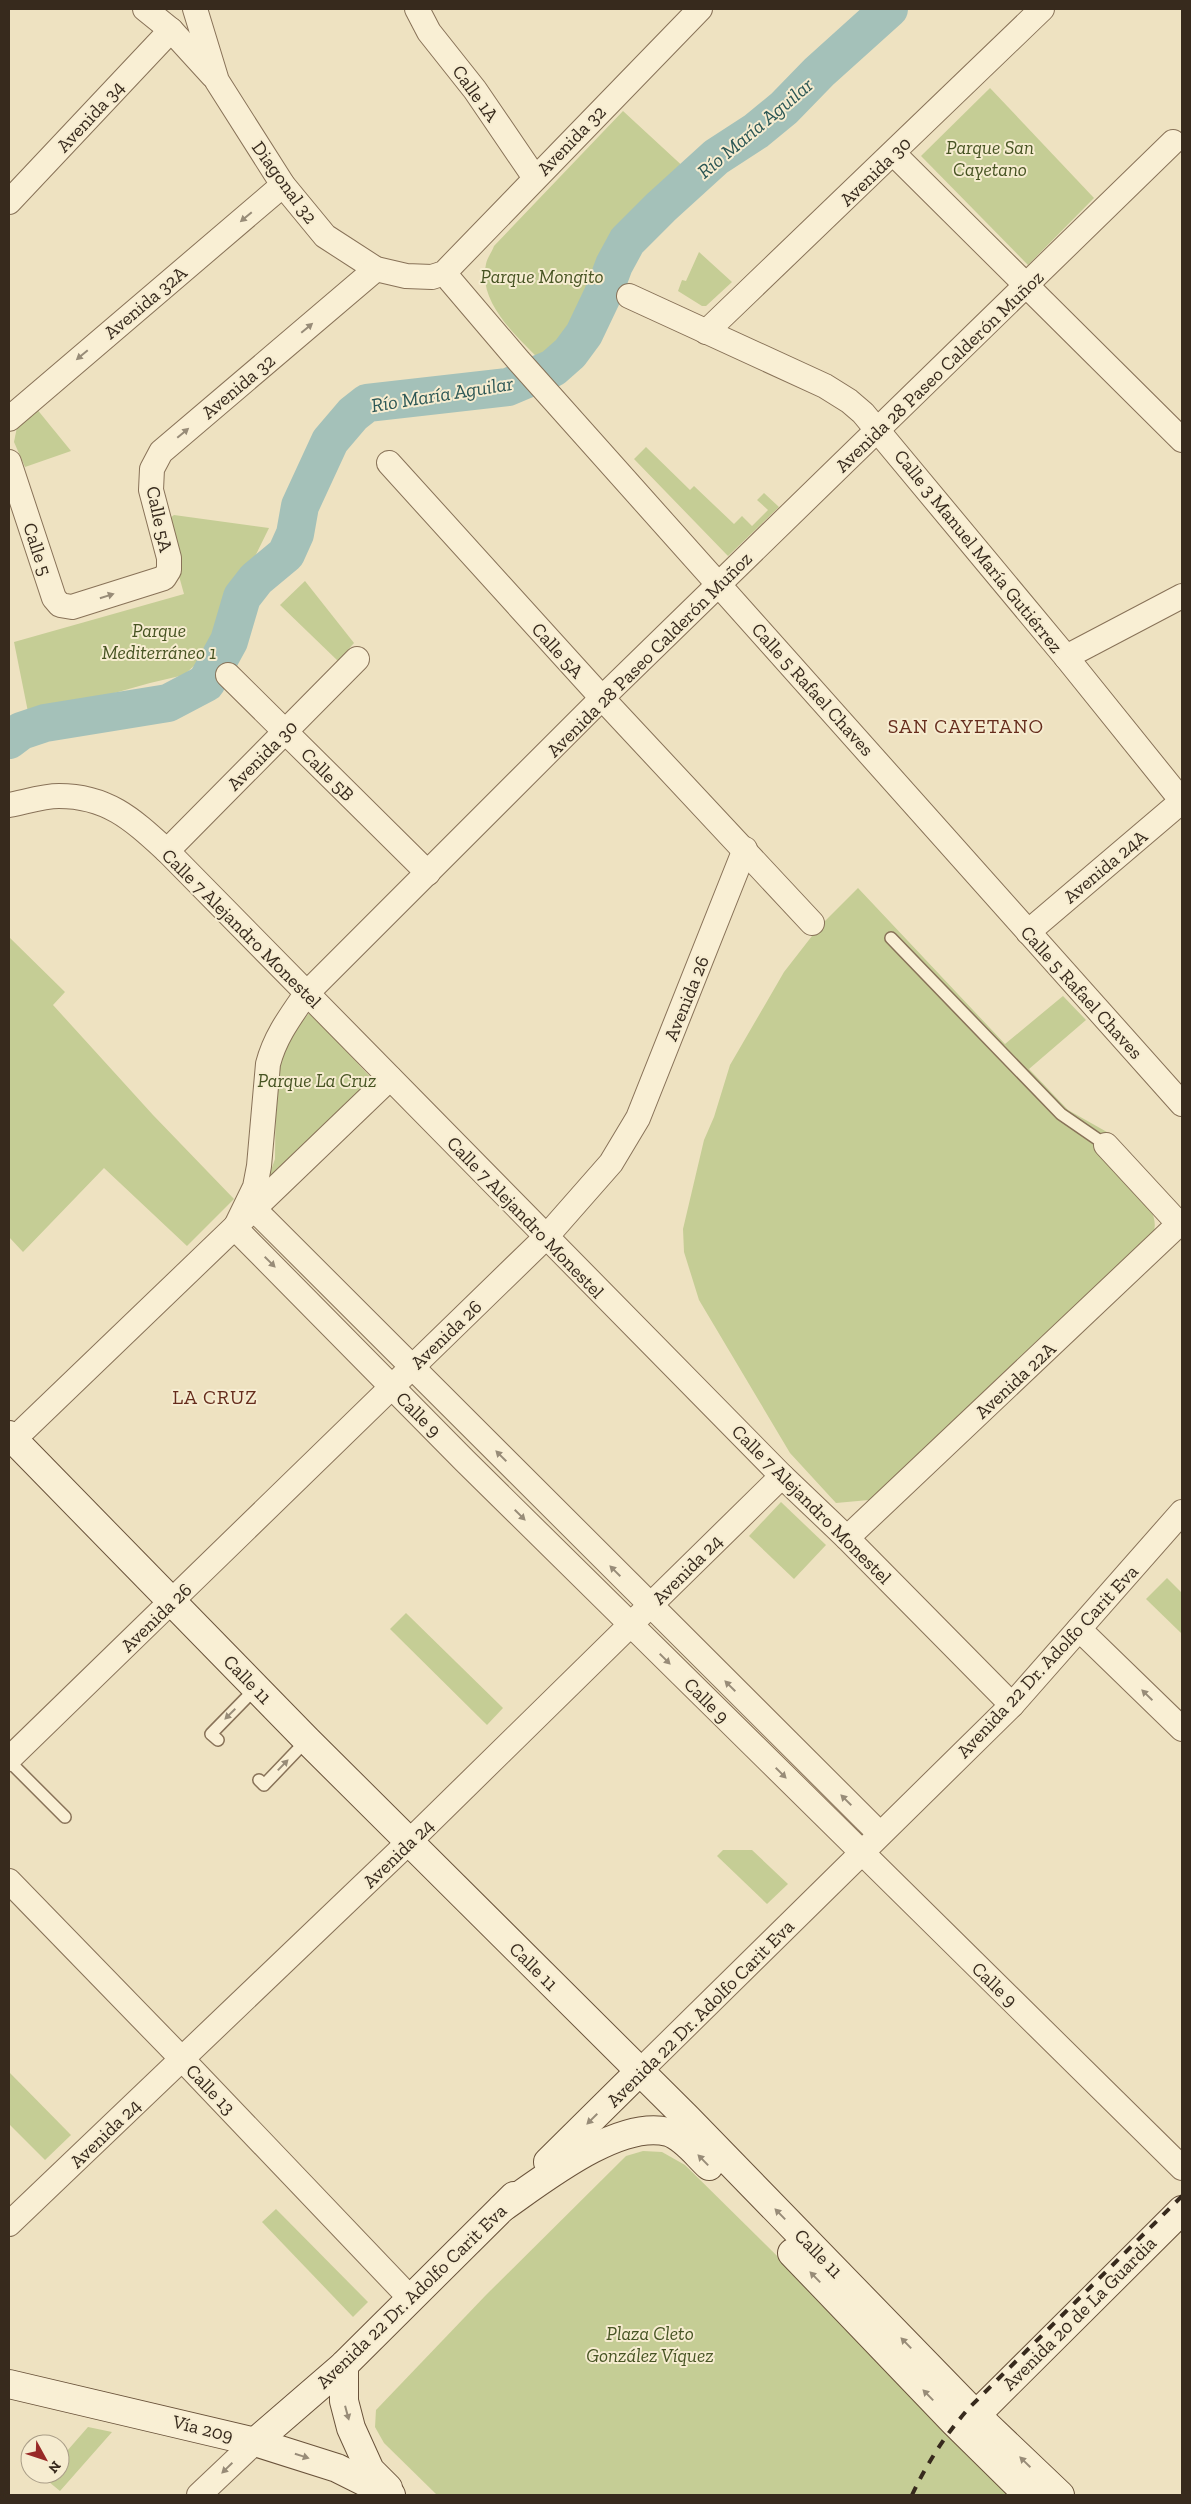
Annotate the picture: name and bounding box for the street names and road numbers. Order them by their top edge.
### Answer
street label: Calle 1A [447,60,504,127]
street label: Avenida 34 [51,76,129,157]
street label: Avenida 32 [532,100,611,180]
street label: Avenida 30 [835,132,916,211]
street label: Diagonal 32 [247,136,322,228]
street label: Avenida 32A [99,261,192,344]
street label: Avenida 28 Paseo Calderón Muñoz [830,265,1048,477]
street label: Avenida 32 [197,349,280,424]
street label: Calle 3 Manuel María Gutiérrez [889,445,1068,658]
street label: Calle 5A [141,484,178,555]
street label: Calle 5 [18,520,57,579]
street label: Avenida 28 Paseo Calderón Muñoz [542,547,757,762]
street label: Calle 5A [527,618,589,683]
street label: Calle 5 Rafael Chaves [747,618,879,761]
street label: Avenida 30 [222,715,302,795]
street label: Calle 5B [296,743,359,806]
street label: Avenida 24A [1059,824,1152,908]
street label: Calle 7 Alejandro Monestel [157,844,326,1013]
street label: Calle 5 Rafael Chaves [1016,921,1148,1064]
street label: Avenida 26 [659,952,714,1044]
street label: Calle 7 Alejandro Monestel [442,1132,609,1303]
street label: Avenida 26 [406,1295,487,1374]
street label: Avenida 22A [970,1337,1061,1423]
street label: Calle 9 [391,1387,446,1442]
street label: Calle 7 Alejandro Monestel [727,1420,896,1589]
street label: Avenida 24 [647,1529,727,1609]
street label: Avenida 22 Dr. Adolfo Carit Eva [952,1560,1143,1763]
street label: Avenida 26 [116,1578,197,1657]
street label: Calle 11 [219,1650,277,1709]
street label: Calle 9 [679,1673,734,1728]
street label: Avenida 24 [358,1814,439,1893]
street label: Avenida 22 Dr. Adolfo Carit Eva [602,1915,799,2112]
street label: Calle 11 [505,1937,563,1995]
street label: Calle 9 [967,1957,1022,2012]
street label: Calle 13 [181,2059,240,2119]
street label: Avenida 24 [65,2094,146,2173]
street label: Avenida 22 Dr. Adolfo Carit Eva [311,2199,511,2393]
street label: Calle 11 [790,2224,848,2283]
street label: Avenida 20 de La Guardia [998,2232,1161,2395]
street label: Vía 209 [169,2410,236,2447]

